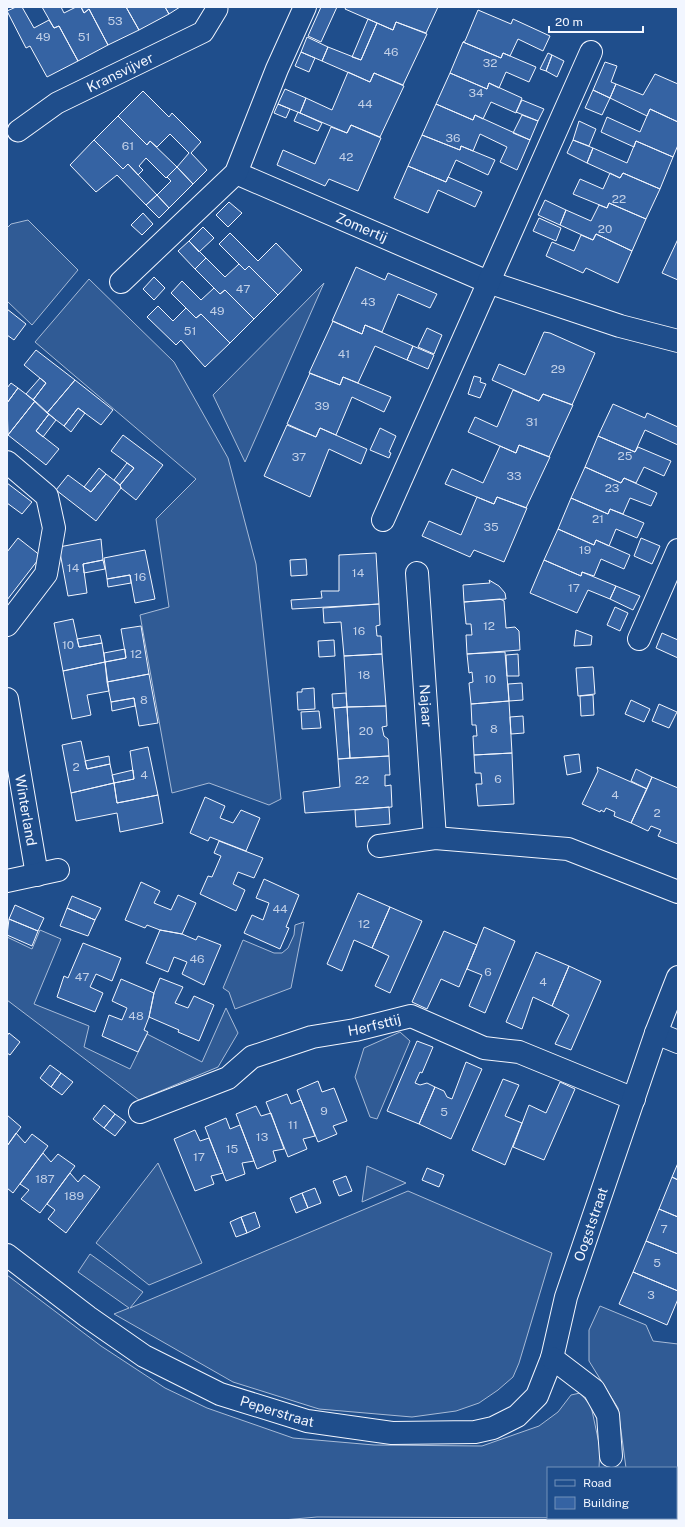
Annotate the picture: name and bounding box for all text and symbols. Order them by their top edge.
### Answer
scale bar [549,8,643,34]
house number: 53 [107,14,123,28]
text: 20 m [555,15,583,29]
house number: 49 [35,30,51,44]
house number: 51 [78,30,90,44]
house number: 46 [383,45,399,59]
street label: Kransvijver [84,49,156,95]
house number: 32 [483,56,497,70]
house number: 34 [468,86,484,100]
house number: 44 [357,97,373,111]
house number: 36 [446,131,460,145]
house number: 61 [122,139,134,153]
house number: 42 [339,150,353,164]
house number: 22 [612,192,626,206]
street label: Zomertij [334,209,390,246]
house number: 20 [598,222,612,236]
house number: 47 [236,282,250,296]
house number: 43 [360,295,376,309]
house number: 49 [209,304,225,318]
house number: 51 [184,324,196,338]
house number: 41 [338,347,350,361]
house number: 29 [551,362,565,376]
house number: 39 [315,399,329,413]
house number: 31 [526,415,538,429]
house number: 25 [618,449,633,463]
house number: 37 [292,450,306,464]
house number: 33 [506,469,522,483]
house number: 23 [605,481,619,495]
house number: 21 [592,512,604,526]
house number: 35 [483,520,499,534]
house number: 19 [579,543,591,557]
house number: 14 [67,561,80,575]
house number: 14 [352,566,365,580]
house number: 16 [134,570,146,584]
house number: 17 [568,581,580,595]
house number: 12 [483,619,495,633]
house number: 16 [353,624,365,638]
house number: 10 [62,638,74,652]
house number: 12 [130,647,142,661]
house number: 18 [358,668,371,682]
house number: 10 [484,672,496,686]
street label: Najaar [417,684,435,728]
house number: 8 [140,693,148,707]
house number: 8 [490,722,498,736]
house number: 20 [359,724,373,738]
house number: 2 [72,760,80,774]
house number: 4 [140,768,148,782]
house number: 6 [494,772,502,786]
house number: 22 [355,773,369,787]
street label: Winterland [12,774,40,847]
house number: 4 [611,788,619,802]
house number: 2 [653,806,661,820]
house number: 44 [272,902,288,916]
house number: 12 [358,917,370,931]
house number: 46 [189,952,205,966]
house number: 6 [484,965,492,979]
house number: 47 [75,970,89,984]
house number: 4 [539,975,547,989]
house number: 48 [128,1009,144,1023]
street label: Herfsttij [347,1011,402,1039]
house number: 9 [320,1104,328,1118]
house number: 5 [440,1105,448,1119]
house number: 11 [288,1118,298,1132]
house number: 13 [256,1130,268,1144]
house number: 15 [226,1142,239,1156]
house number: 17 [193,1150,205,1164]
house number: 187 [35,1172,55,1186]
street label: Oogststraat [571,1185,611,1263]
house number: 189 [64,1189,84,1203]
house number: 7 [660,1222,668,1236]
house number: 5 [653,1256,661,1270]
house number: 3 [647,1288,655,1302]
street label: Peperstraat [238,1393,315,1430]
legend [547,1467,677,1519]
text: Road [583,1476,611,1490]
text: Building [583,1496,629,1510]

